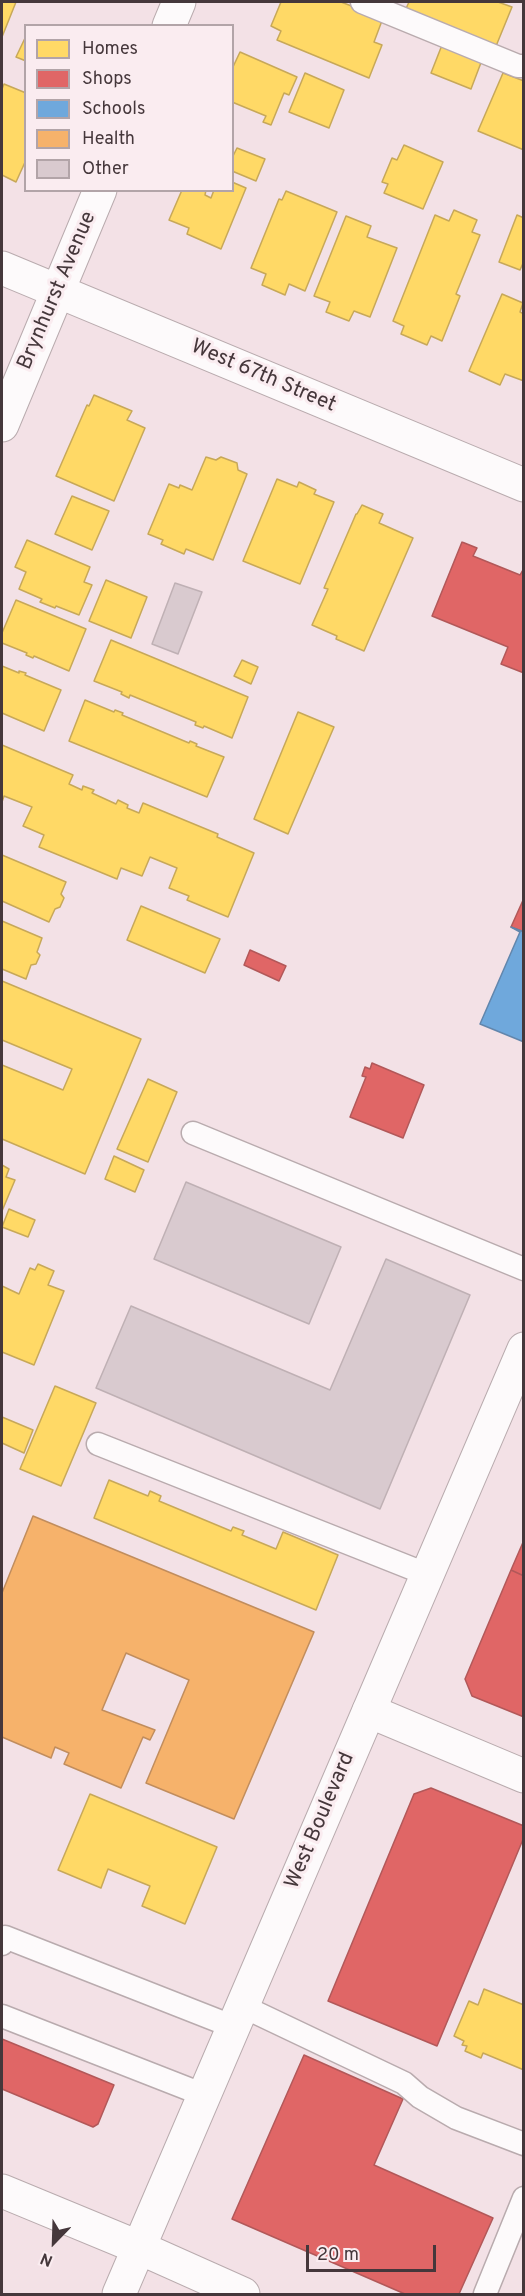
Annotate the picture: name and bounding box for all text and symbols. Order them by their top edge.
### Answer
legend [24,24,234,192]
text: Homes [82,38,138,61]
text: Shops [82,68,132,91]
text: Schools [82,98,145,121]
text: Health [82,128,135,151]
text: Other [82,158,129,181]
street label: Brynhurst Avenue [13,208,103,374]
street label: West 67th Street [187,335,339,419]
street label: West Boulevard [281,1749,361,1893]
north arrow [24,2212,84,2272]
scale bar [309,2233,440,2271]
text: 20 m [317,2244,359,2267]
text: N [38,2247,56,2270]

